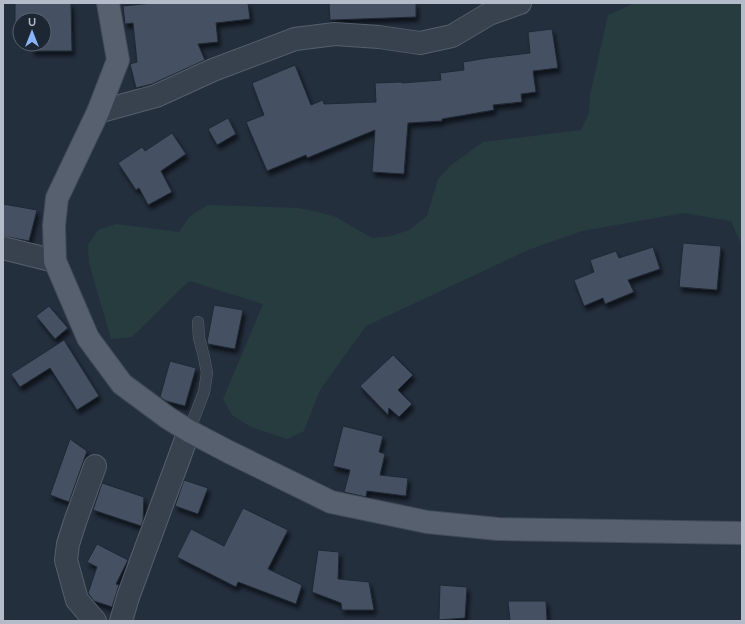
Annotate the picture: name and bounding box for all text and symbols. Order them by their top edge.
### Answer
north arrow [12,12,52,52]
text: U [28,15,36,28]

